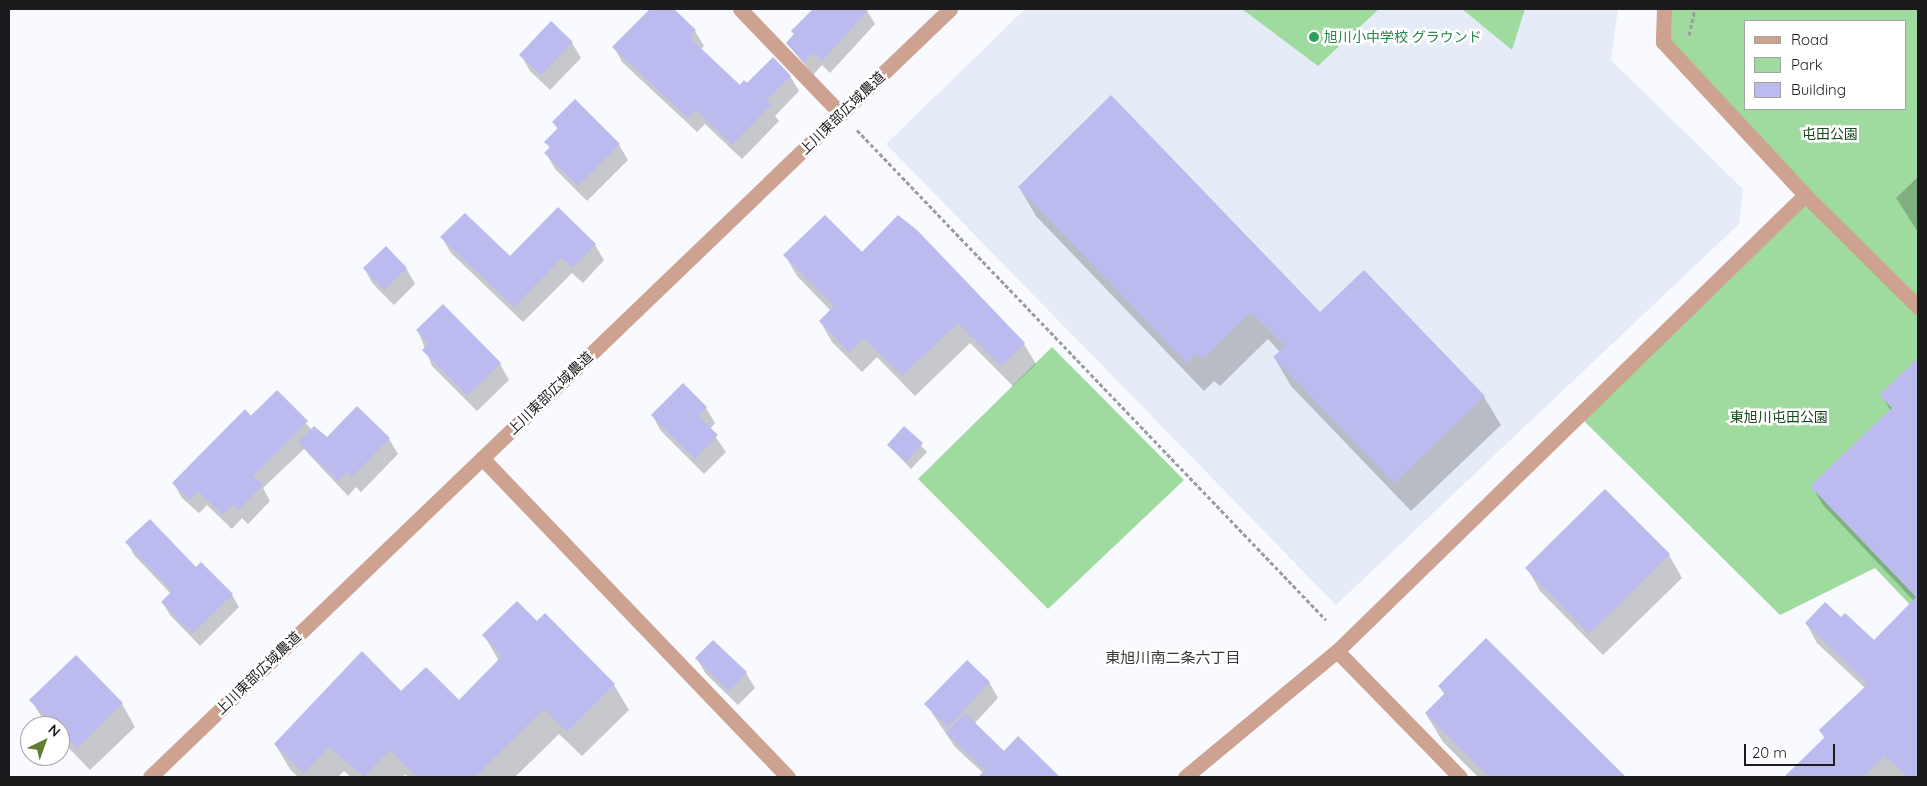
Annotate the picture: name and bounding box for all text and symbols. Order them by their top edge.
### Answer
legend [1744,20,1907,110]
place label: 旭川小中学校 グラウンド [1324,29,1482,45]
text: Road [1791,30,1828,49]
marker: 旭川小中学校 グラウンド [1308,31,1320,43]
text: Park [1791,55,1823,74]
street label: 上川東部広域農道 [796,68,888,158]
text: Building [1791,80,1846,99]
park label: 屯田公園 [1802,126,1858,142]
street label: 上川東部広域農道 [504,348,596,438]
park label: 東旭川屯田公園 [1730,409,1828,425]
street label: 上川東部広域農道 [212,628,304,718]
district label: 東旭川南二条六丁目 [1106,649,1240,667]
north arrow [20,716,70,766]
text: N [45,720,64,741]
scale bar [1747,734,1838,766]
text: 20 m [1752,743,1787,762]

